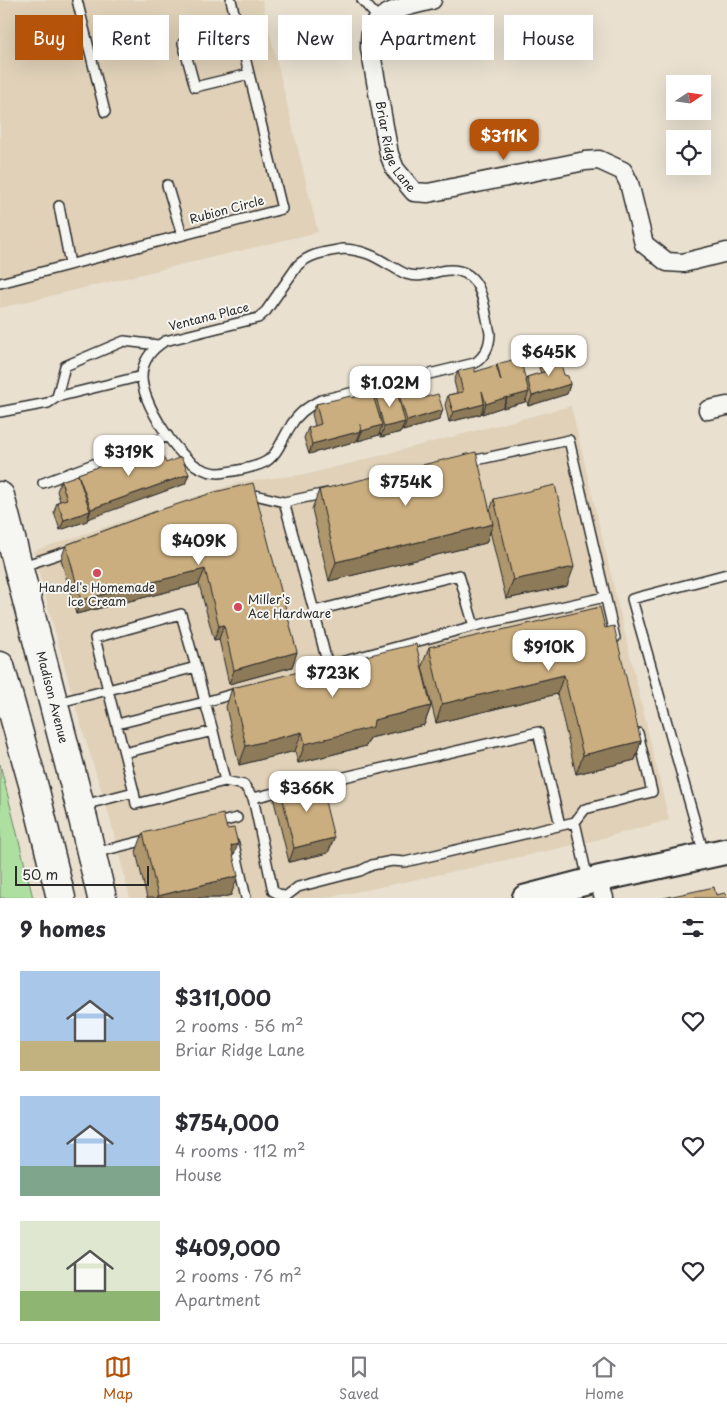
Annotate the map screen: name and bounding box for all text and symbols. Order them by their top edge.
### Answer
chip: Buy [15,15,83,60]
chip: Rent [93,15,169,60]
chip: Filters [179,15,268,60]
chip: New [278,15,352,60]
chip: Apartment [362,15,494,60]
chip: House [504,15,593,60]
north arrow [666,75,711,120]
map controls [666,75,711,175]
street label: Briar Ridge Lane [372,100,421,196]
pin: $311K [469,119,539,161]
text: $311K [481,123,527,147]
button: locate [666,130,711,175]
street label: Rubion Circle [187,190,266,228]
street label: Ventana Place [167,297,251,335]
pin: $645K [514,334,584,377]
text: $645K [522,339,576,363]
pin: $1.02M [349,366,431,408]
text: $1.02M [360,370,420,394]
pin: $319K [94,434,164,477]
text: $319K [104,439,154,463]
pin: $754K [371,464,441,507]
text: $754K [380,469,432,493]
pin: $409K [164,524,234,566]
text: $409K [172,528,226,552]
marker: Handel's Homemade Ice Cream [91,567,103,579]
place label: Handel's Homemade Ice Cream [39,578,155,610]
place label: Miller's Ace Hardware [248,590,331,622]
marker: Miller's Ace Hardware [232,601,244,613]
pin: $910K [514,630,584,672]
text: $910K [523,634,575,658]
street label: Madison Avenue [32,649,74,746]
pin: $723K [298,656,368,698]
text: $723K [307,660,359,684]
pin: $366K [272,770,342,813]
text: $366K [280,775,334,799]
scale bar [15,863,149,886]
text: 50 m [22,864,58,885]
text: 9 homes [20,912,106,944]
icon: filters [679,914,707,942]
text: $311,000 [175,981,271,1013]
icon: home [60,991,120,1051]
icon: heart [679,1007,707,1035]
text: 2 rooms · 56 m² [175,1013,304,1037]
text: Briar Ridge Lane [175,1037,305,1061]
text: $754,000 [175,1106,279,1138]
icon: home [60,1116,120,1176]
icon: heart [679,1132,707,1160]
text: 4 rooms · 112 m² [175,1138,305,1162]
text: House [175,1162,222,1186]
text: $409,000 [175,1231,281,1263]
icon: home [60,1241,120,1301]
icon: heart [679,1257,707,1285]
text: 2 rooms · 76 m² [175,1263,302,1287]
text: Apartment [175,1287,260,1311]
tab: Map [103,1353,133,1404]
tab: Saved [339,1353,379,1404]
tab: Home [585,1353,624,1404]

